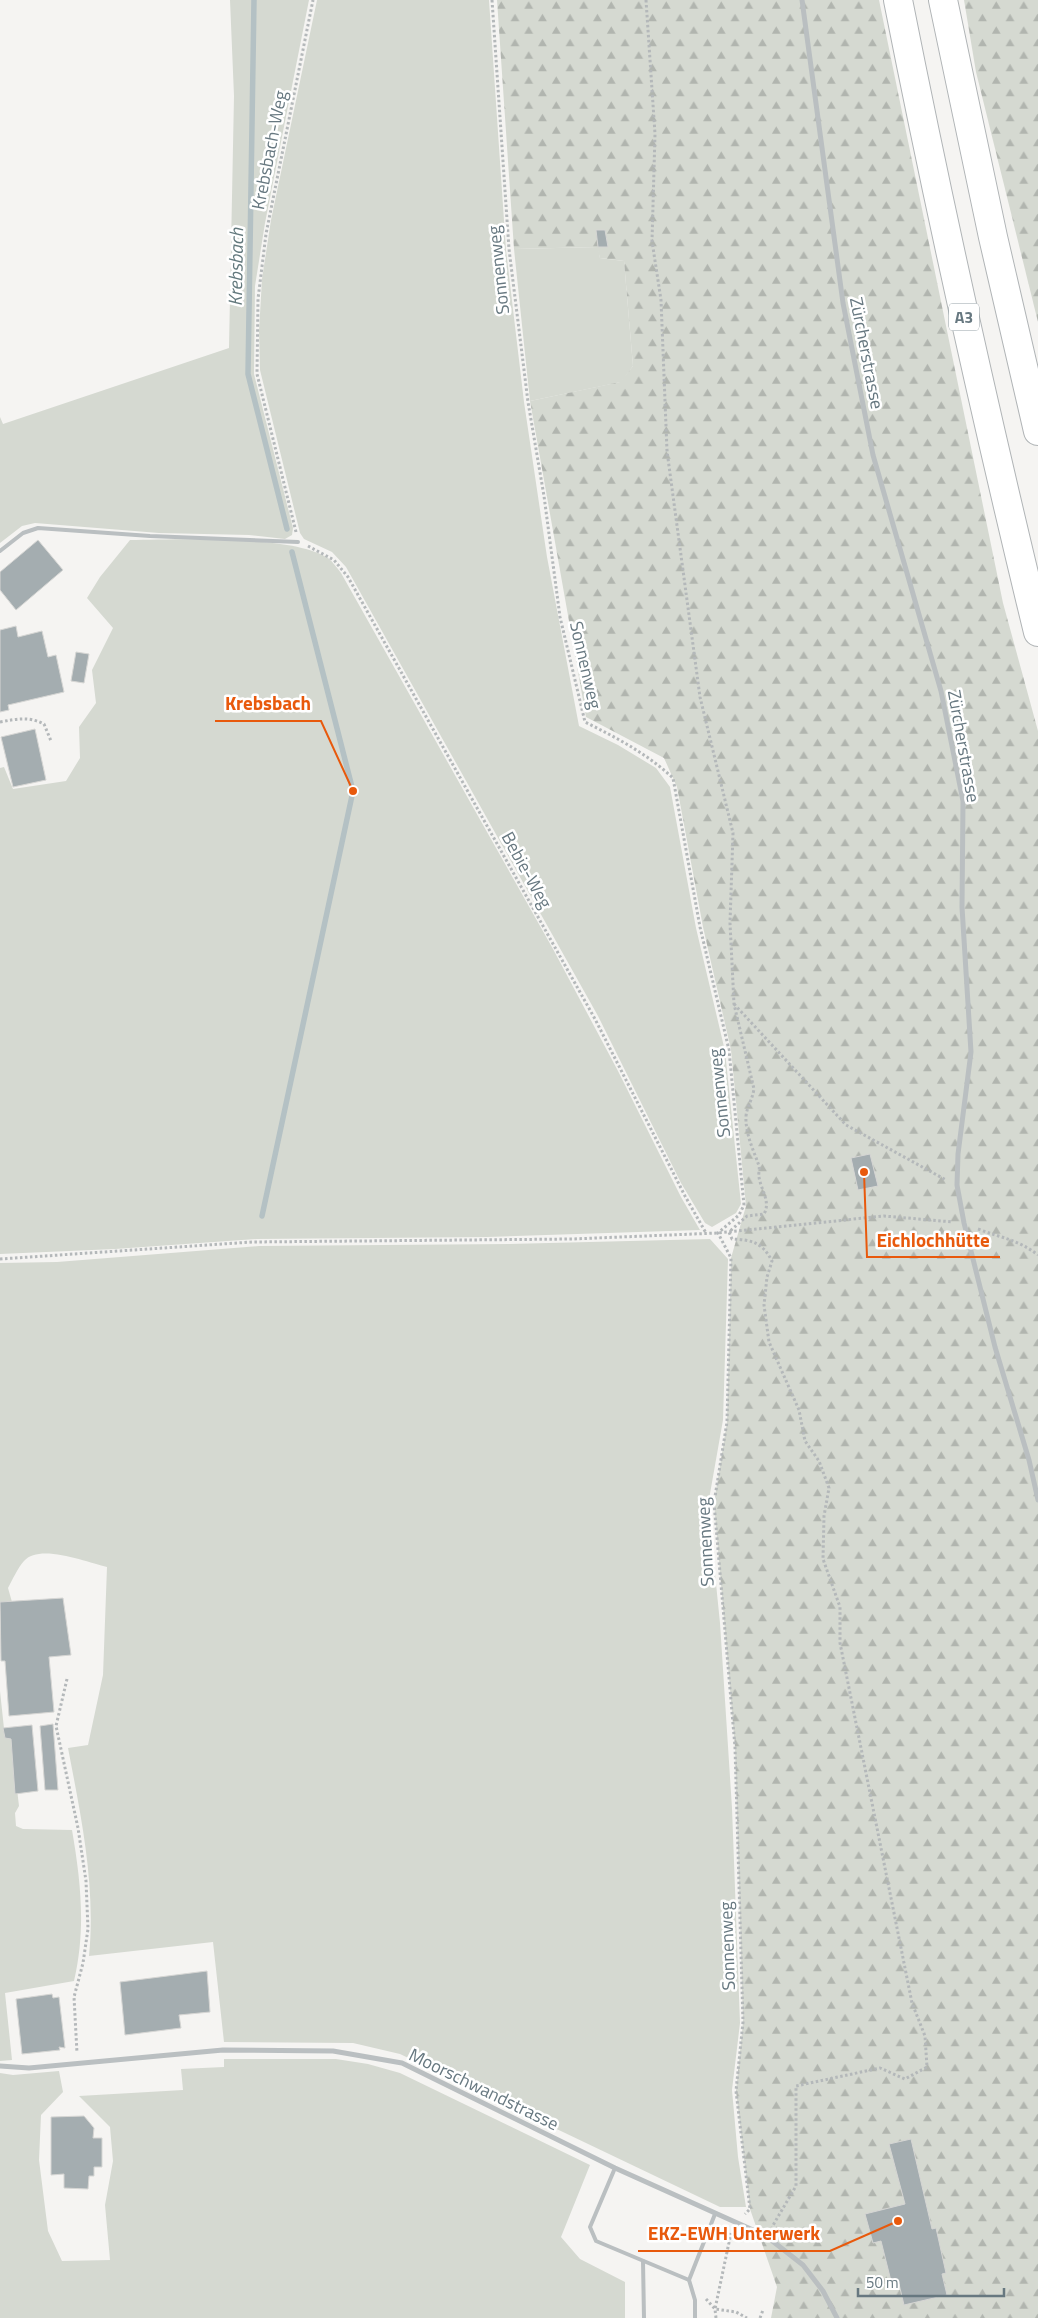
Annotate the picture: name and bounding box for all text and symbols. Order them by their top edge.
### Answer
street label: Krebsbach-Weg [244,88,294,212]
street label: Sonnenweg [480,224,516,316]
water label: Krebsbach [220,227,250,306]
street label: Zürcherstrasse [843,295,891,411]
road number: A3 [949,304,979,330]
street label: Sonnenweg [563,618,609,712]
callout: Krebsbach [215,687,321,721]
text: Krebsbach [225,688,311,717]
street label: Zürcherstrasse [941,688,987,804]
street label: Bebie-Weg [495,827,559,913]
street label: Sonnenweg [701,1047,737,1139]
callout: Eichlochhütte [867,1223,1000,1257]
text: Eichlochhütte [876,1225,990,1254]
street label: Sonnenweg [689,1497,721,1587]
street label: Sonnenweg [712,1901,742,1991]
street label: Moorschwandstrasse [405,2041,563,2137]
callout: EKZ-EWH Unterwerk [638,2217,830,2251]
text: EKZ-EWH Unterwerk [648,2218,820,2247]
scale bar [858,2266,1004,2298]
text: 50 m [866,2271,899,2294]

